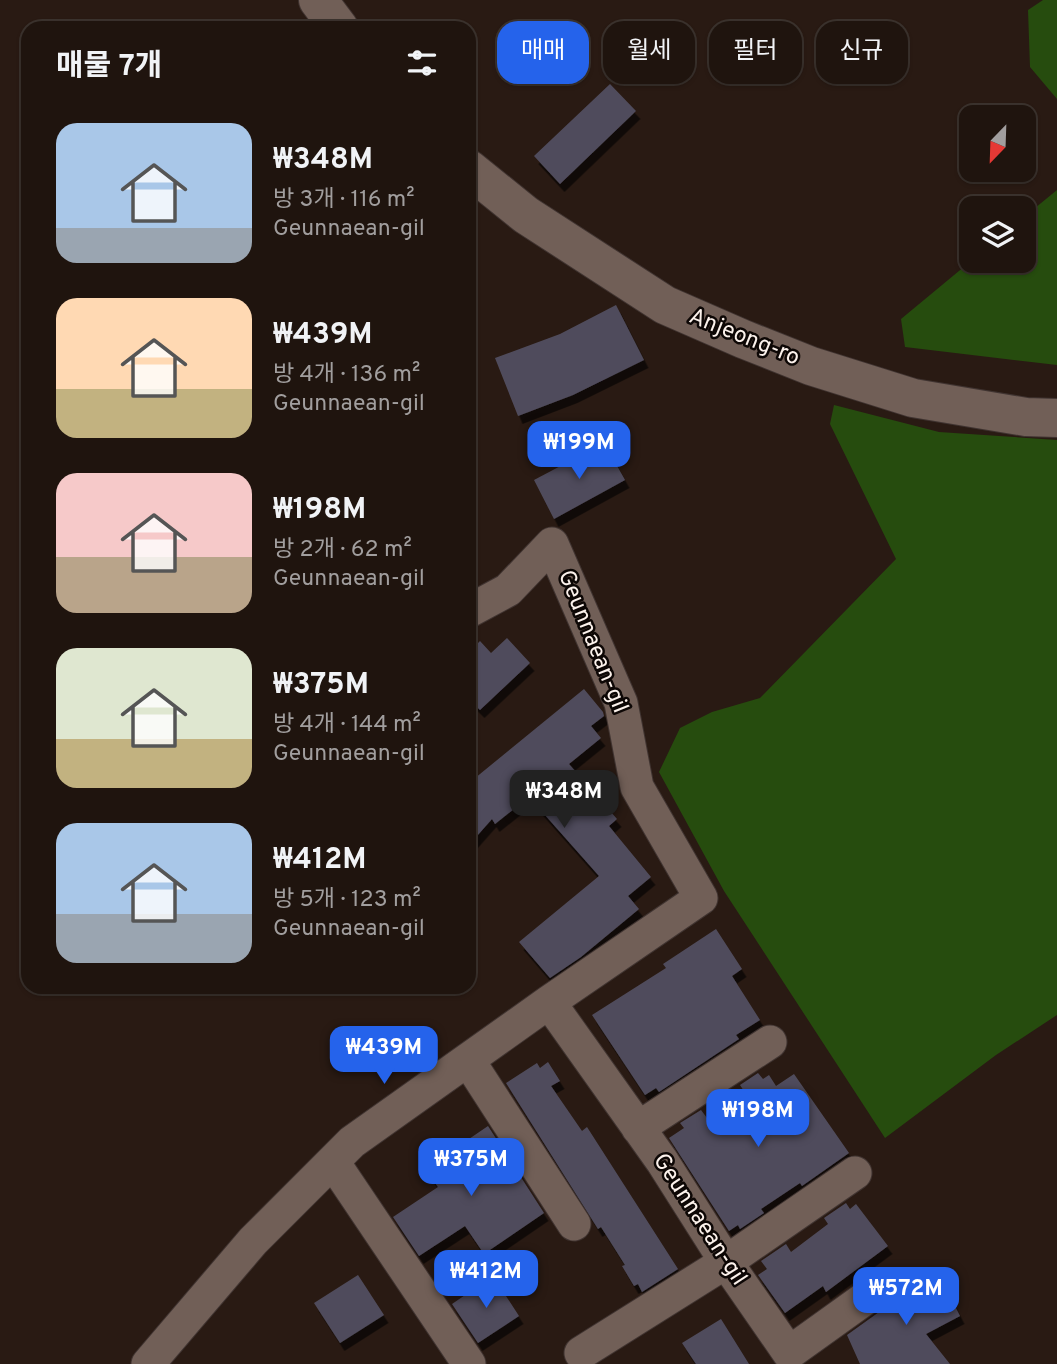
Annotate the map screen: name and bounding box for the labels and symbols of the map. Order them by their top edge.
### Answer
north arrow [959,105,1036,182]
street label: Anjeong-ro [684,303,804,373]
pin: ₩199M [530,421,628,481]
street label: Geunnaean-gil [550,566,634,718]
pin: ₩348M [515,770,613,830]
pin: ₩439M [335,1026,433,1086]
pin: ₩198M [709,1090,807,1149]
pin: ₩375M [422,1138,520,1198]
street label: Geunnaean-gil [645,1148,753,1292]
pin: ₩412M [437,1250,535,1310]
pin: ₩572M [857,1268,955,1327]

